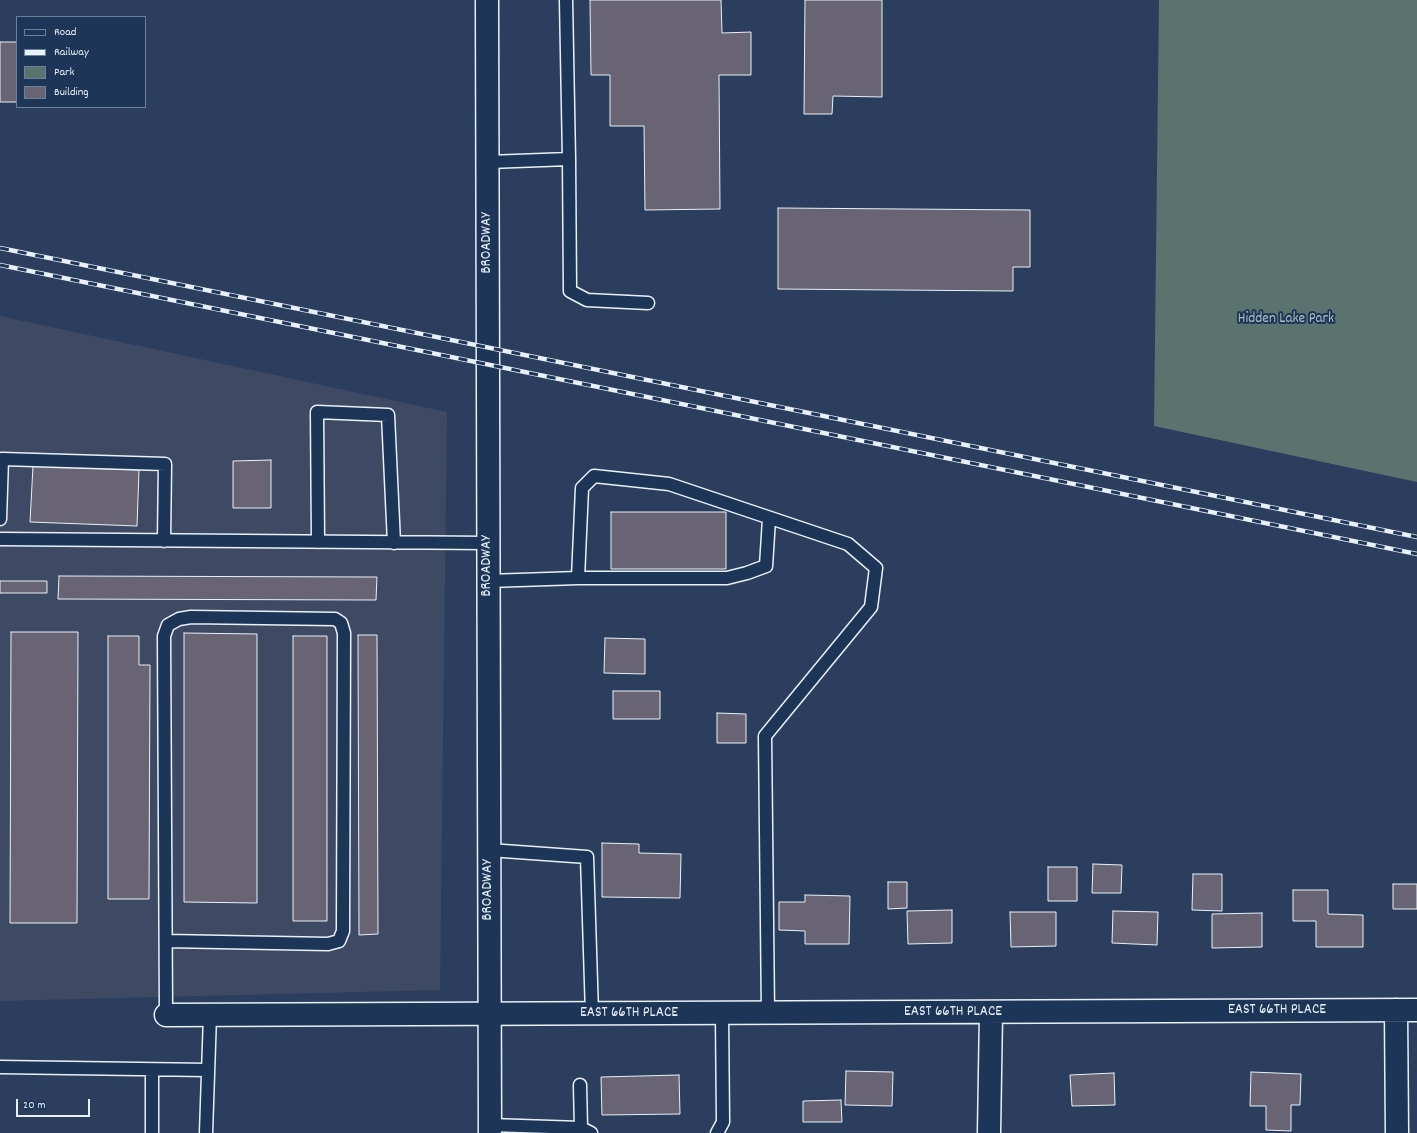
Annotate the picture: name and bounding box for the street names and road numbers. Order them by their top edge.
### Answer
street label: BROADWAY [479,212,497,274]
street label: BROADWAY [479,535,497,597]
street label: BROADWAY [480,859,498,921]
street label: EAST 66TH PLACE [1228,1002,1326,1020]
street label: EAST 66TH PLACE [904,1004,1002,1022]
street label: EAST 66TH PLACE [580,1005,678,1023]

